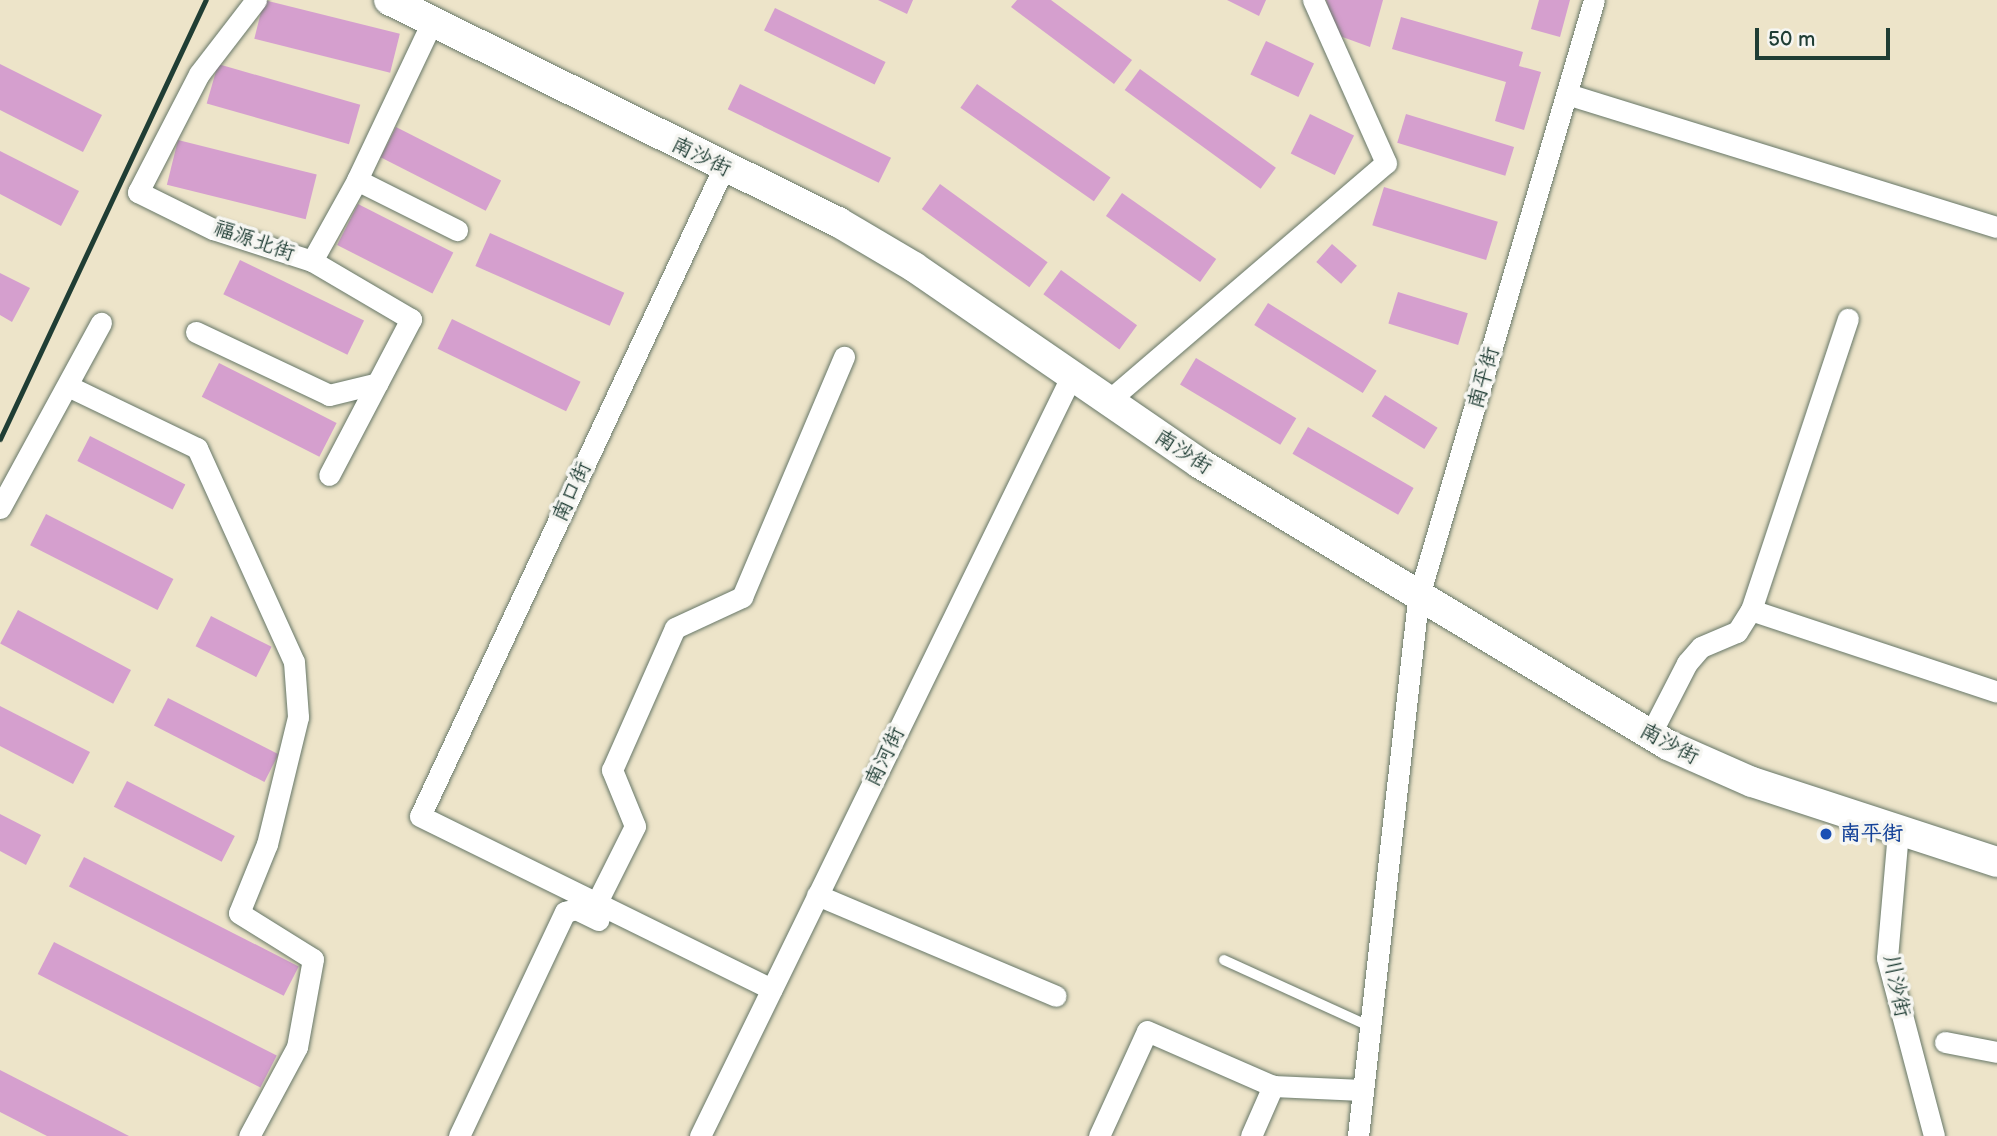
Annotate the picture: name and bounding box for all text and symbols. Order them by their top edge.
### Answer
scale bar [1759,14,1894,58]
text: 50 m [1768,27,1815,52]
street label: 南沙街 [667,132,735,182]
street label: 福源北街 [210,215,298,267]
street label: 南平街 [1463,344,1505,412]
street label: 南沙街 [1150,424,1216,480]
street label: 南口街 [547,458,597,526]
street label: 南沙街 [1635,718,1703,770]
street label: 南河街 [860,723,910,791]
place label: 南平街 [1840,821,1903,847]
marker: 南平街 [1818,826,1834,842]
street label: 川沙街 [1877,953,1915,1019]

